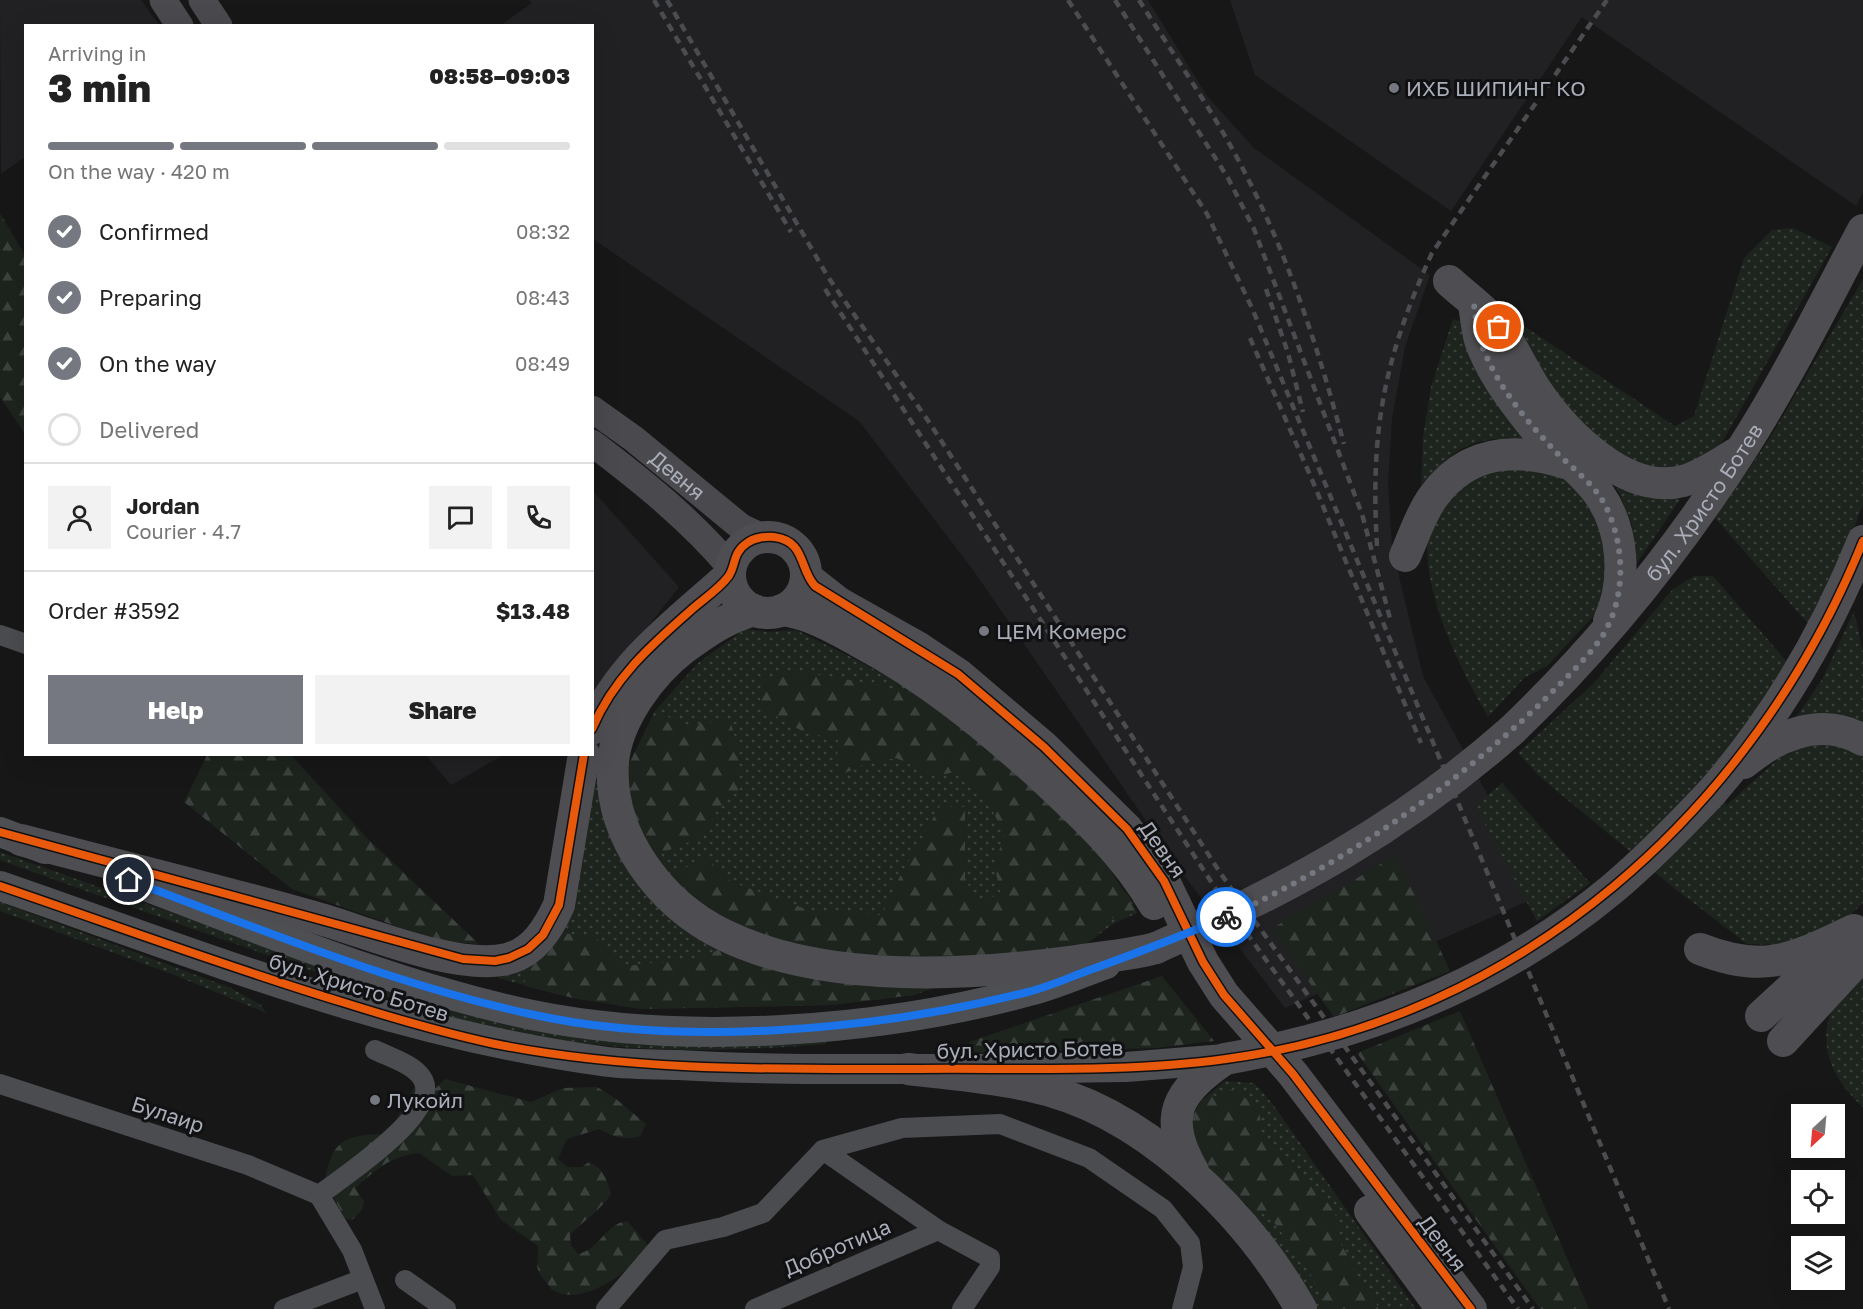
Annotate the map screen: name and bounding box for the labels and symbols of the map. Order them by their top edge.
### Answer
place label: ИХБ ШИПИНГ КО [1406,75,1586,101]
marker: ИХБ ШИПИНГ КО [1387,81,1401,95]
pin [1473,301,1524,352]
street label: бул. Христо Ботев [1640,418,1768,586]
street label: Девня [645,444,711,505]
place label: ЦЕМ Комерс [996,618,1127,644]
marker: ЦЕМ Комерс [977,624,991,638]
street label: Девня [1134,815,1192,883]
pin [103,854,154,905]
courier [1196,887,1256,947]
street label: бул. Христо Ботев [266,947,452,1027]
street label: бул. Христо Ботев [936,1034,1124,1064]
place label: Лукойл [387,1087,463,1113]
street label: Булаир [129,1090,207,1138]
marker: Лукойл [368,1093,382,1107]
north arrow [1791,1104,1845,1158]
street label: Девня [1413,1210,1473,1276]
street label: Добротица [780,1213,894,1281]

